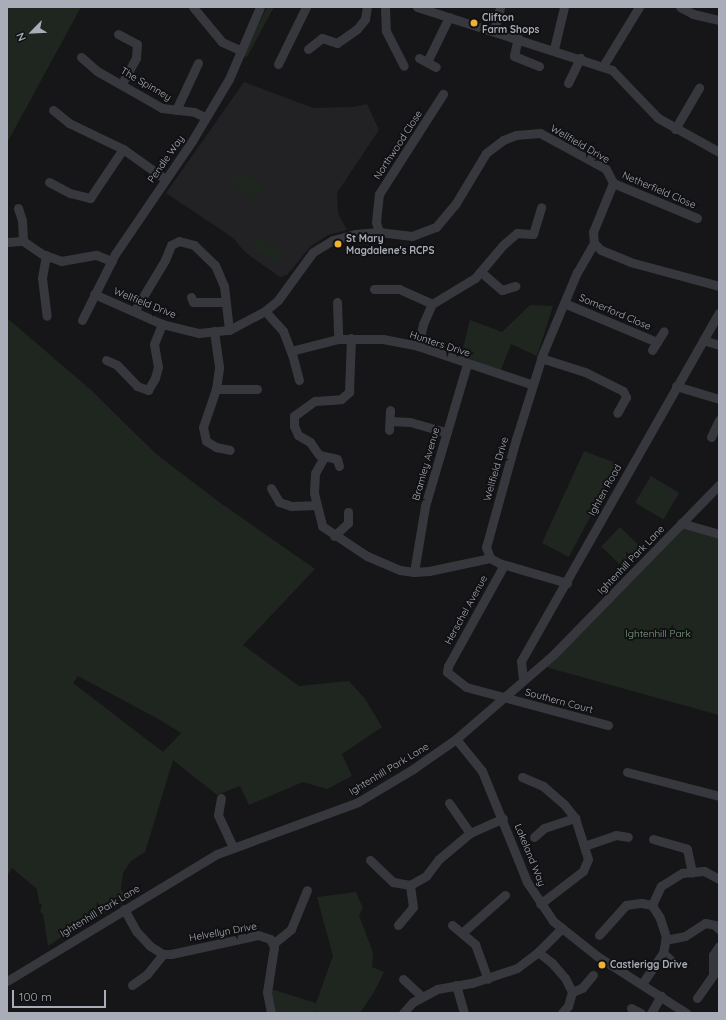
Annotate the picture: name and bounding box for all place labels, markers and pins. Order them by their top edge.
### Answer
place label: Clifton Farm Shops [482,11,539,34]
marker: Clifton Farm Shops [469,18,479,28]
place label: St Mary Magdalene's RCPS [346,232,434,256]
marker: St Mary Magdalene's RCPS [333,239,343,249]
place label: Castlerigg Drive [610,959,688,971]
marker: Castlerigg Drive [597,960,607,970]

